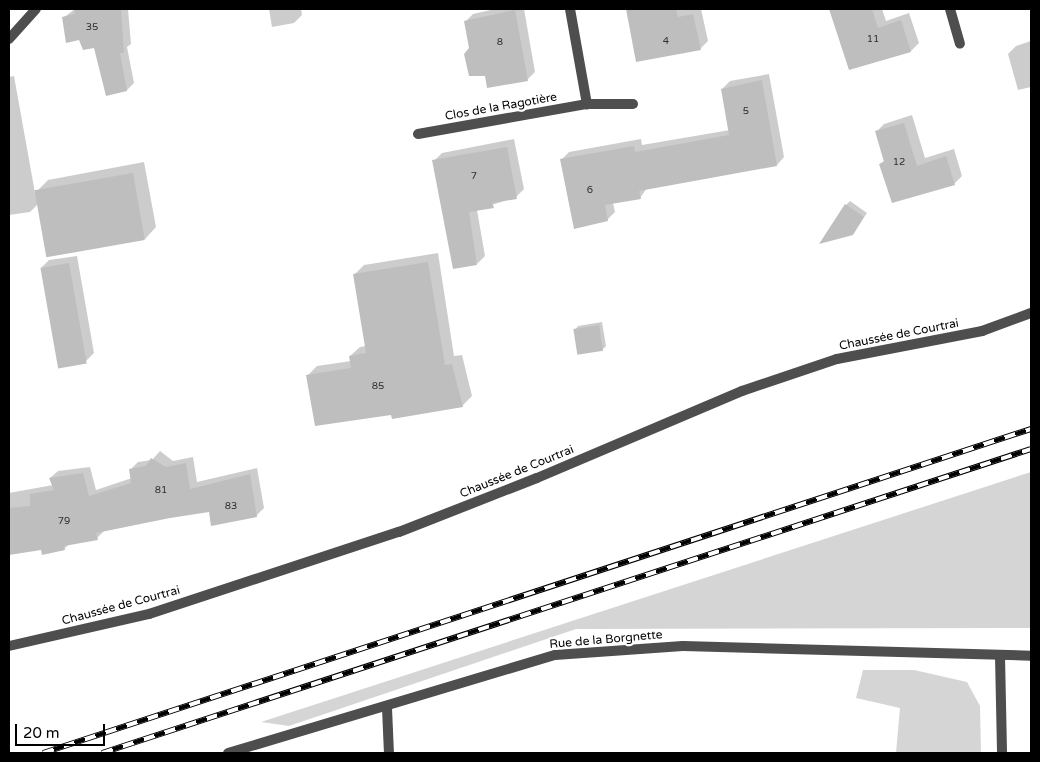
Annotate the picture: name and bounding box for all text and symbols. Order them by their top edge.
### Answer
house number: 35 [86,22,98,34]
house number: 11 [867,34,879,46]
house number: 4 [663,36,669,48]
house number: 8 [497,37,503,49]
street label: Clos de la Ragotière [444,90,558,124]
house number: 5 [743,106,749,118]
house number: 12 [893,157,905,169]
house number: 7 [471,171,477,183]
house number: 6 [587,185,593,197]
street label: Chaussée de Courtrai [838,316,960,354]
house number: 85 [372,381,384,393]
street label: Chaussée de Courtrai [458,443,576,501]
house number: 81 [155,485,167,497]
house number: 83 [225,501,237,513]
house number: 79 [58,516,70,528]
street label: Chaussée de Courtrai [60,583,182,629]
street label: Rue de la Borgnette [549,628,663,652]
scale bar [18,714,108,746]
text: 20 m [23,724,60,742]

